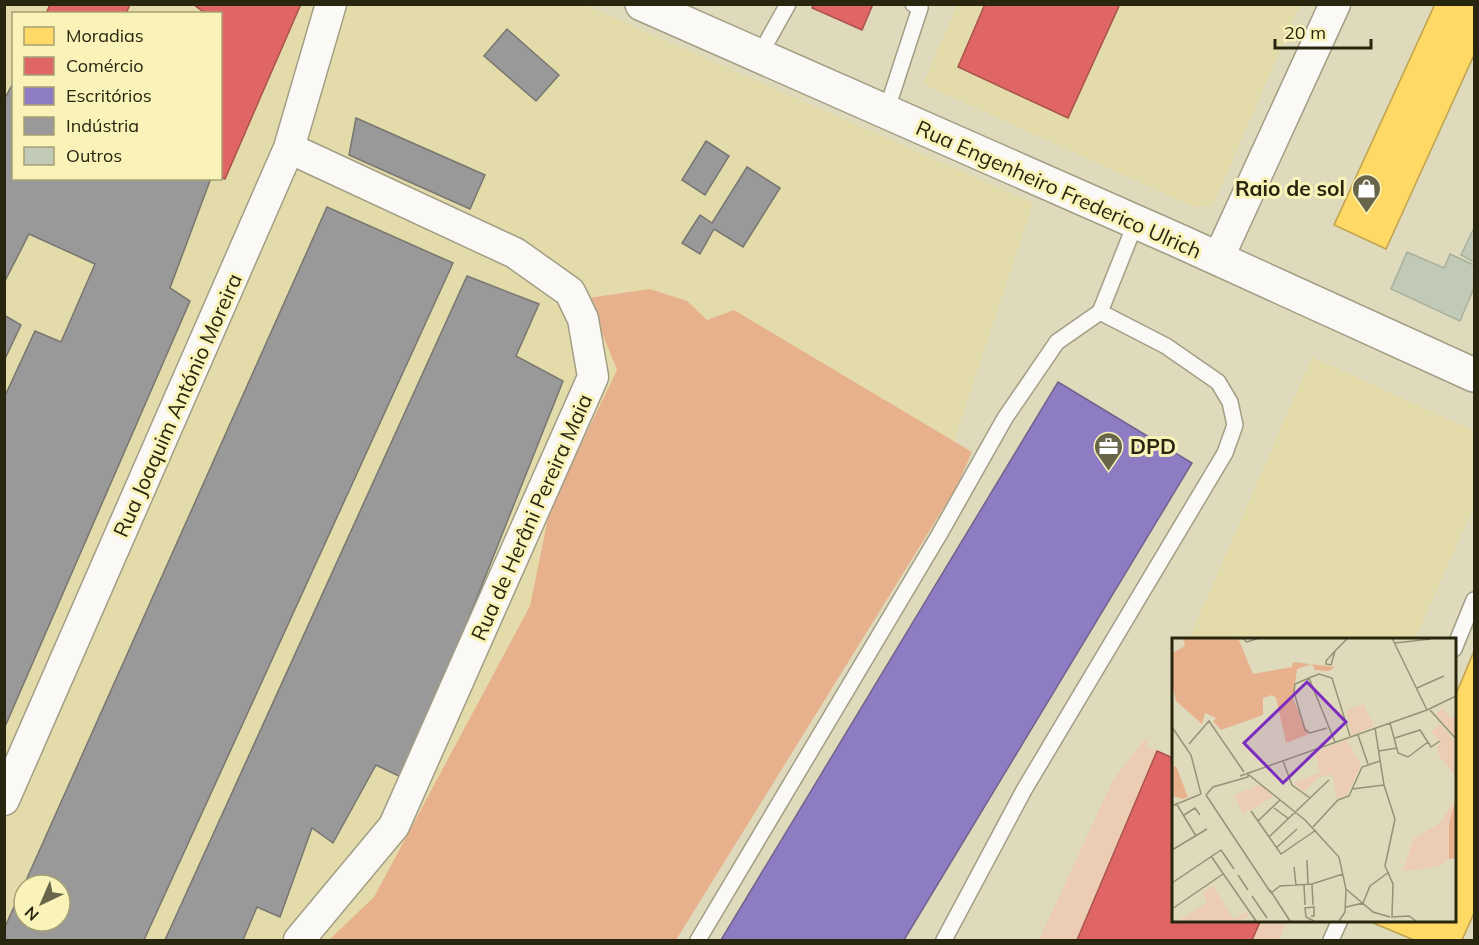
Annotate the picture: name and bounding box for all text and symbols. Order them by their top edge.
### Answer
legend [12,12,222,180]
scale bar [1275,12,1371,50]
text: 20 m [1284,21,1326,44]
text: Moradias [66,24,144,47]
text: Comércio [66,54,143,77]
text: Escritórios [66,84,152,107]
text: Indústria [66,114,139,137]
street label: Rua Engenheiro Frederico Ulrich [912,114,1206,264]
text: Outros [66,144,122,167]
shop icon: Raio de sol [1350,172,1382,214]
place label: Raio de sol [1235,175,1345,201]
street label: Rua Joaquim António Moreira [107,269,247,541]
street label: Rua de Herâni Pereira Maia [465,390,597,644]
office icon: DPD [1093,430,1125,472]
place label: DPD [1130,433,1176,459]
inset map [1172,638,1455,921]
north arrow [12,873,72,933]
text: N [20,902,43,925]

